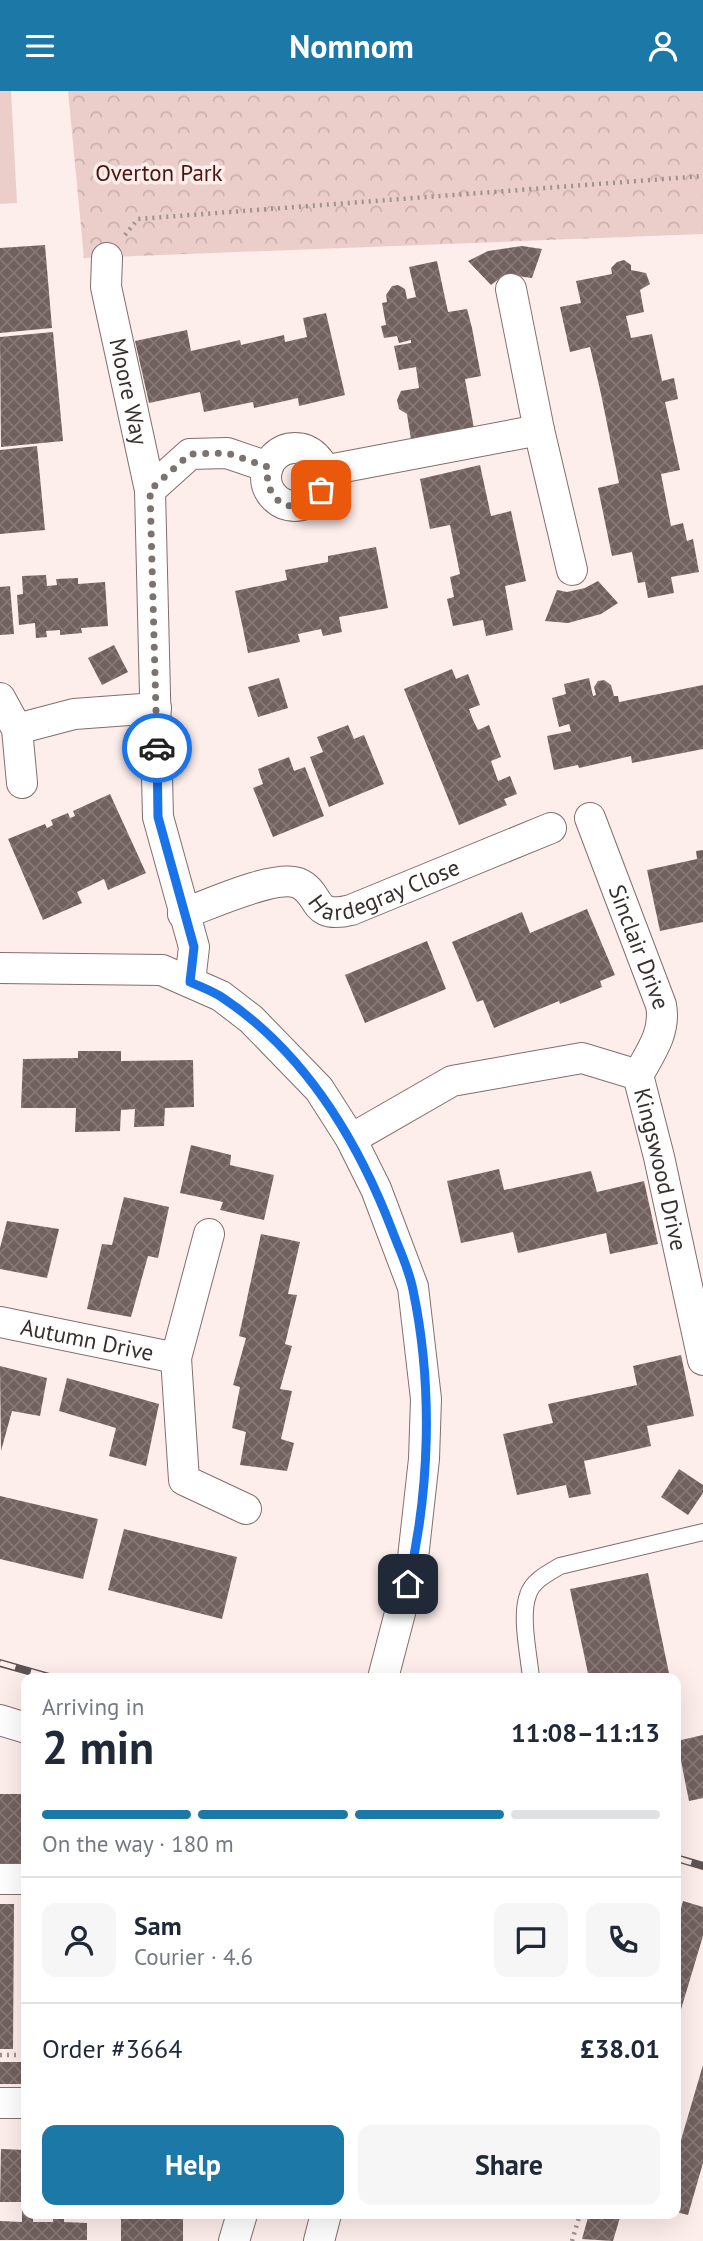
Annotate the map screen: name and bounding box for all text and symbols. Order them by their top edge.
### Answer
text: Nomnom [289,25,414,67]
icon: menu [21,27,59,65]
icon: person [644,27,682,65]
park label: Overton Park [95,158,223,187]
street label: Moore Way [104,335,155,448]
pin [291,460,351,520]
icon: bag [302,471,340,509]
courier [122,713,192,783]
icon: car [138,729,176,767]
street label: Hardegray Close [302,852,464,926]
street label: Sinclair Drive [603,880,676,1013]
street label: Kingswood Drive [628,1085,694,1253]
street label: Autumn Drive [18,1312,156,1367]
pin [378,1554,438,1614]
icon: home [389,1565,427,1603]
text: Arriving in [42,1692,144,1721]
text: 11:08–11:13 [511,1716,660,1749]
text: 2 min [42,1717,154,1777]
text: On the way · 180 m [42,1829,234,1858]
button: person [42,1903,116,1977]
button: chat [494,1903,568,1977]
button: phone [586,1903,660,1977]
text: Sam [134,1909,182,1942]
text: Courier · 4.6 [134,1942,253,1971]
text: Order #3664 [42,2032,182,2065]
text: £38.01 [580,2032,660,2065]
button: Help [42,2125,344,2205]
button: Share [358,2125,660,2205]

